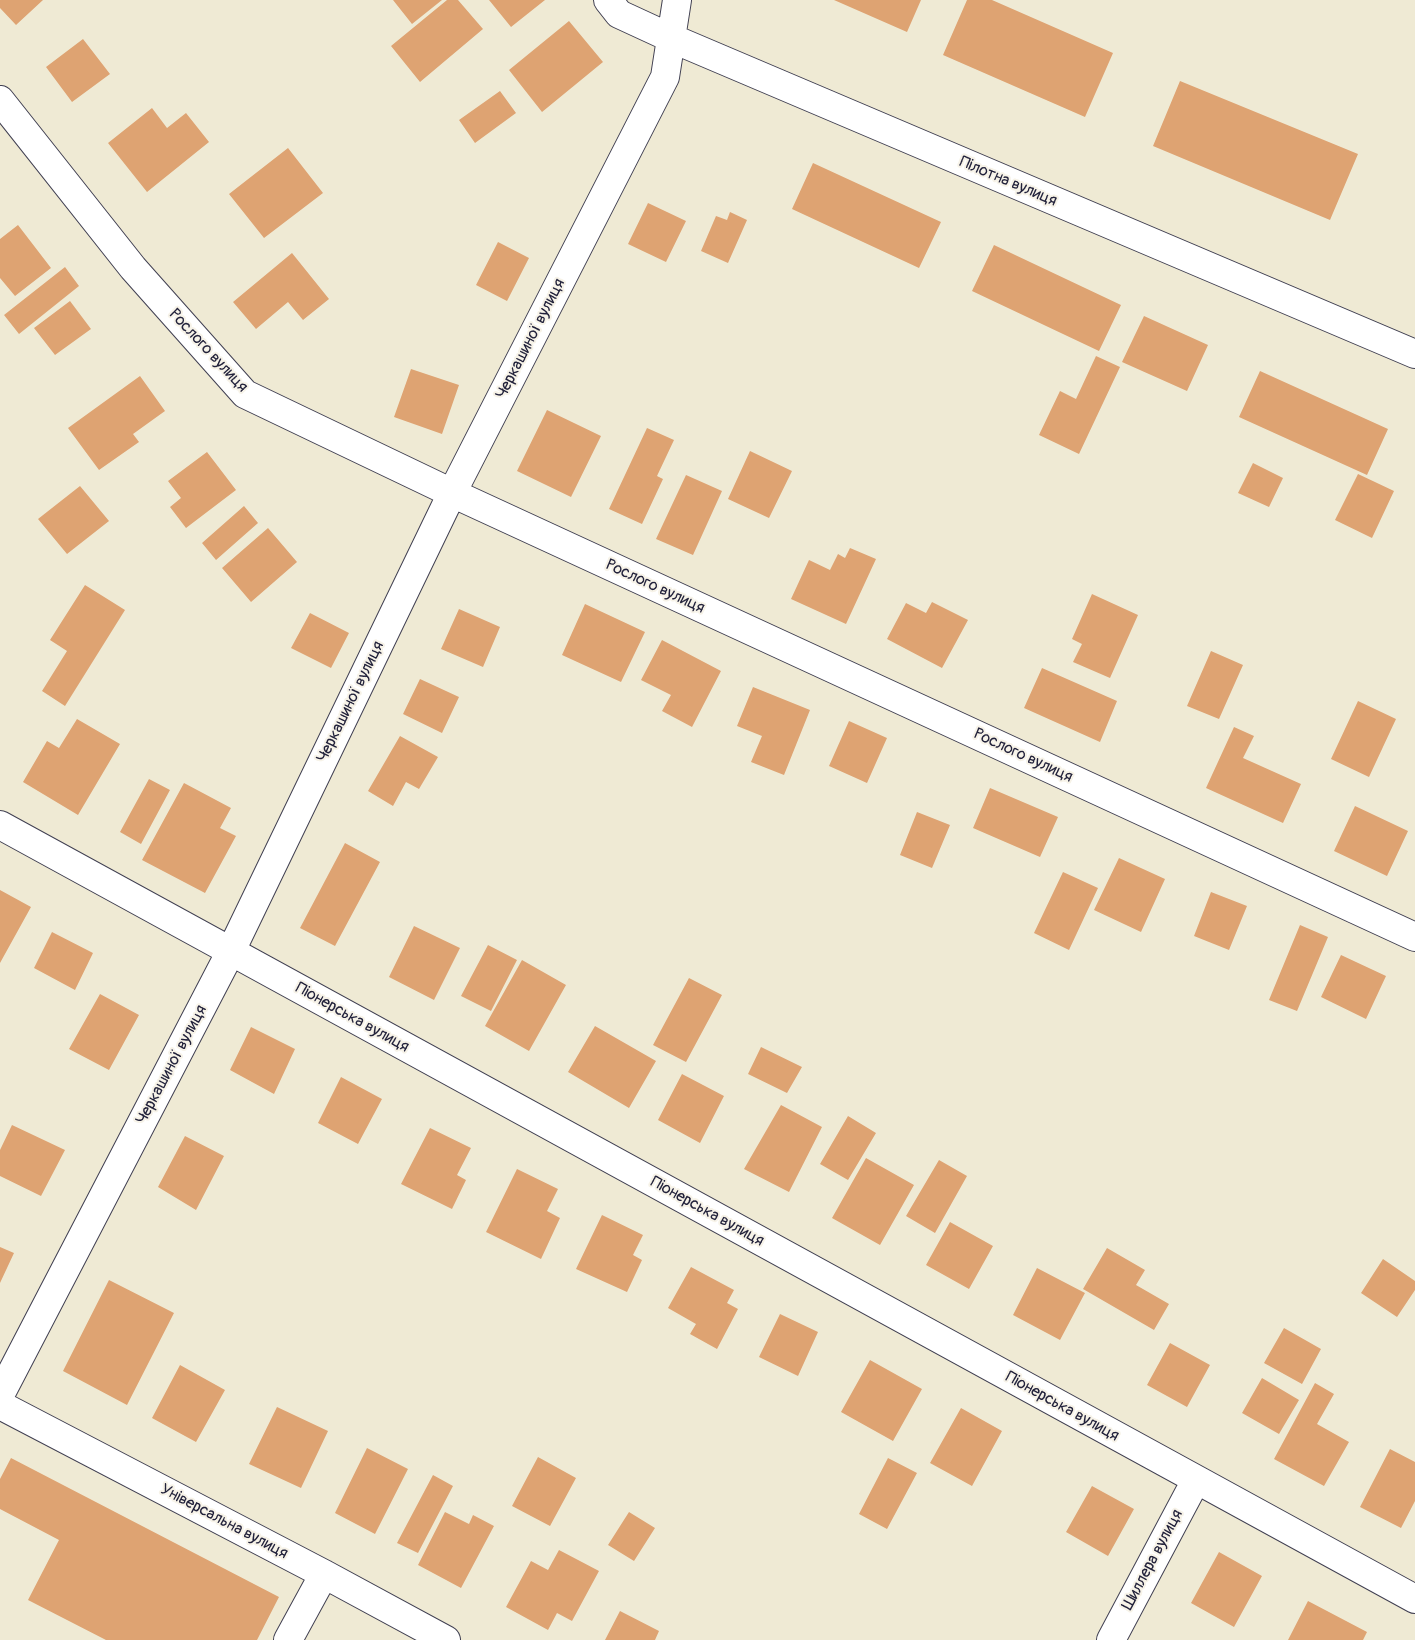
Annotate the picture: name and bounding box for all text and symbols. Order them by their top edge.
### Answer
street label: Пілотна вулиця [956,153,1060,211]
street label: Черкашиної вулиця [492,276,570,402]
street label: Рослого вулиця [164,305,252,397]
street label: Рослого вулиця [602,556,708,618]
street label: Черкашиної вулиця [313,638,389,766]
street label: Рослого вулиця [970,725,1076,787]
street label: Піонерська вулиця [292,979,412,1057]
street label: Черкашиної вулиця [132,1002,212,1128]
street label: Піонерська вулиця [647,1173,767,1251]
street label: Піонерська вулиця [1002,1368,1122,1446]
street label: Універсальна вулиця [157,1480,291,1564]
street label: Шиллера вулиця [1118,1506,1188,1614]

